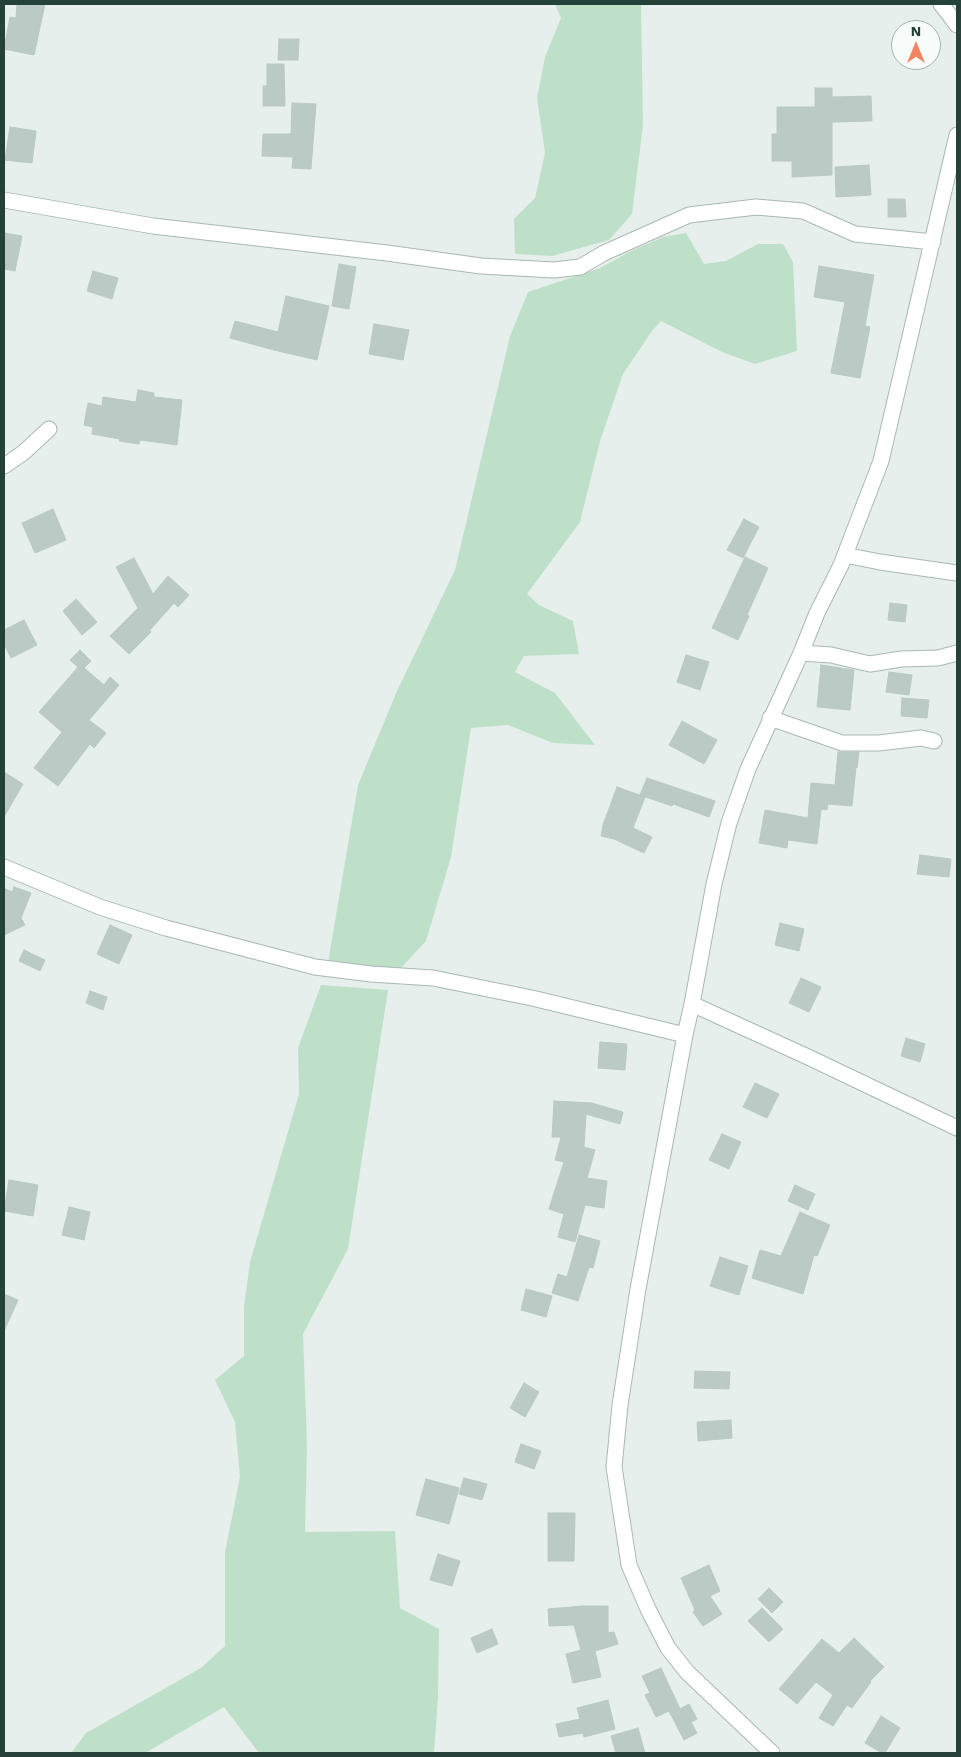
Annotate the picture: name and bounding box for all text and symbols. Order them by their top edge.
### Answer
north arrow [891,20,941,70]
text: N [911,23,921,39]

